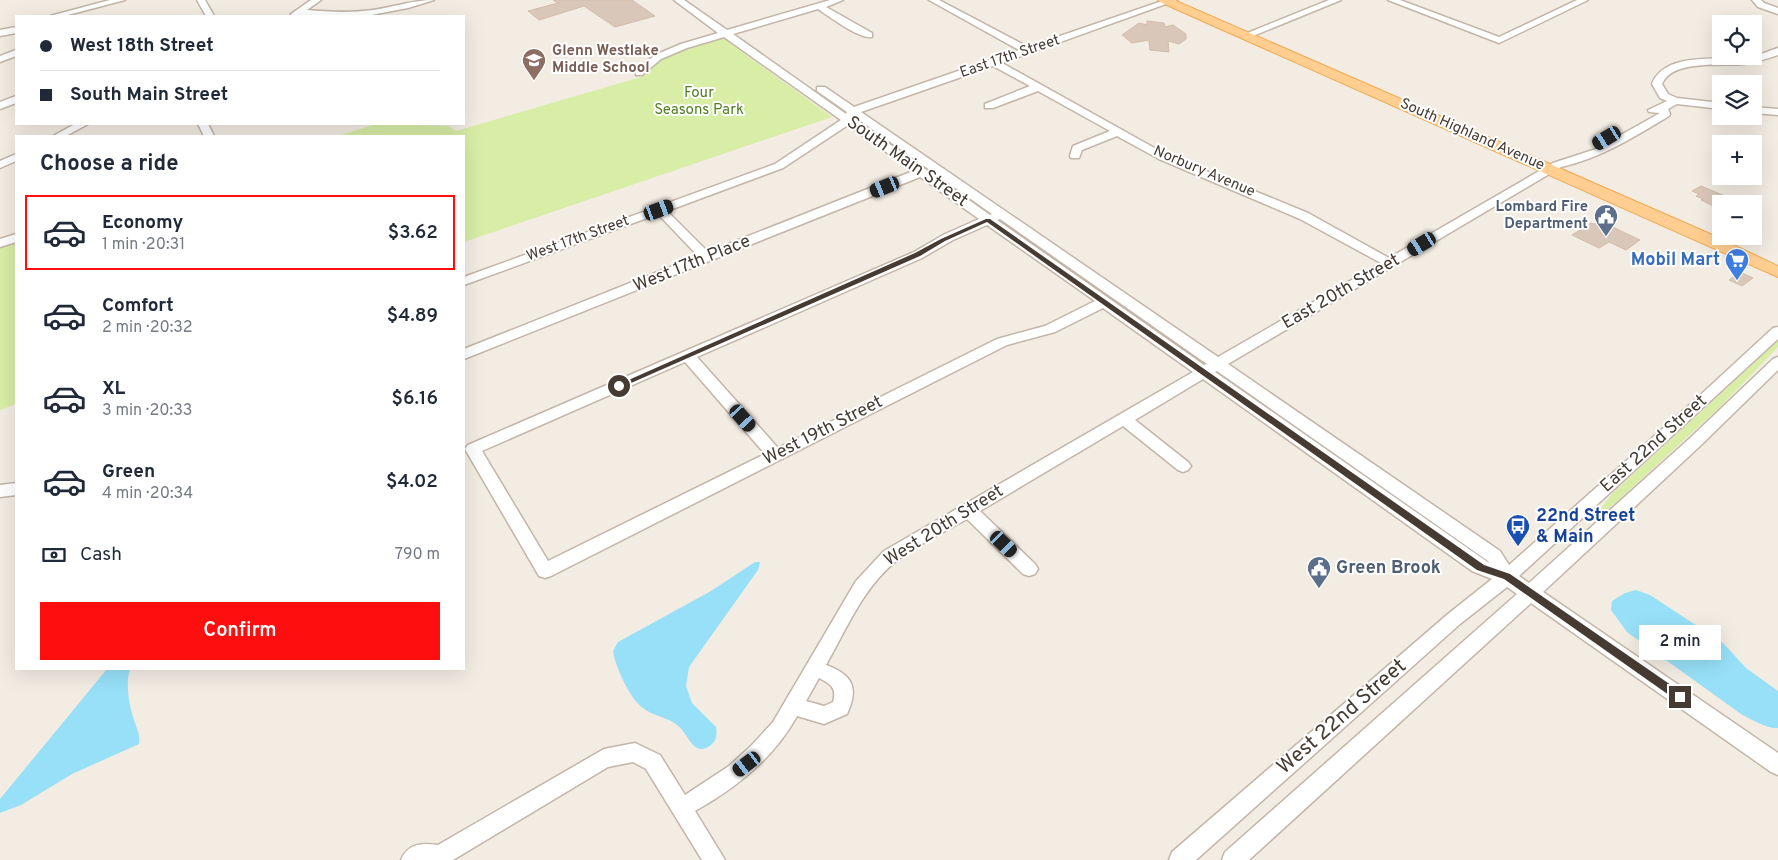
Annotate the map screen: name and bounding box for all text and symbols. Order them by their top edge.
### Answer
map controls [1712,15,1762,245]
button: locate [1712,15,1762,65]
street label: East 17th Street [958,31,1062,83]
text: West 18th Street [70,34,214,58]
place label: Glenn Westlake Middle School [552,42,659,78]
school or university icon: Glenn Westlake Middle School [521,47,547,81]
button: layers [1712,75,1762,125]
text: South Main Street [70,83,228,107]
park label: Four Seasons Park [654,84,744,120]
street label: South Highland Avenue [1397,95,1547,175]
street label: South Main Street [842,111,972,213]
car [1590,124,1623,152]
button: + [1712,135,1762,185]
street label: Norbury Avenue [1150,142,1258,202]
text: Choose a ride [40,151,178,178]
car [868,174,901,200]
button: − [1712,195,1762,245]
car [642,198,675,222]
place label: Lombard Fire Department [1496,198,1588,234]
public building icon: Lombard Fire Department [1593,203,1619,237]
icon: car [42,210,87,255]
text: Economy [102,211,183,235]
street label: West 17th Street [524,212,632,266]
text: $3.62 [388,221,438,245]
street label: West 17th Place [630,230,754,298]
car [1405,230,1438,258]
text: 1 min · 20:31 [102,235,185,255]
supermarket icon: Mobil Mart [1724,247,1750,281]
street label: East 20th Street [1278,249,1404,335]
place label: Mobil Mart [1631,249,1720,272]
icon: car [42,293,87,338]
text: Comfort [102,294,174,318]
text: $4.89 [387,304,438,328]
text: 2 min · 20:32 [102,318,192,338]
route start [608,375,630,397]
icon: car [42,376,87,421]
text: XL [102,377,125,401]
text: $6.16 [392,387,438,411]
street label: East 22nd Street [1596,390,1712,498]
street label: West 19th Street [759,391,887,471]
text: 3 min · 20:33 [102,401,192,421]
car [727,402,758,434]
icon: car [42,459,87,504]
text: Green [102,460,155,484]
text: $4.02 [386,470,438,494]
street label: West 20th Street [880,480,1008,572]
text: 4 min · 20:34 [102,484,193,504]
place label: 22nd Street & Main [1536,505,1635,549]
bus stop icon: 22nd Street & Main [1505,513,1531,547]
car [987,528,1020,560]
icon: cash [40,541,68,569]
text: Cash [80,543,122,567]
text: 790 m [395,545,440,565]
public building icon: Green Brook [1306,555,1332,589]
place label: Green Brook [1336,557,1441,580]
button: Confirm [40,602,440,660]
callout: 2 min [1639,624,1721,660]
text: 2 min [1659,632,1701,652]
street label: West 22nd Street [1272,653,1412,781]
route end [1669,686,1691,708]
car [730,749,763,779]

